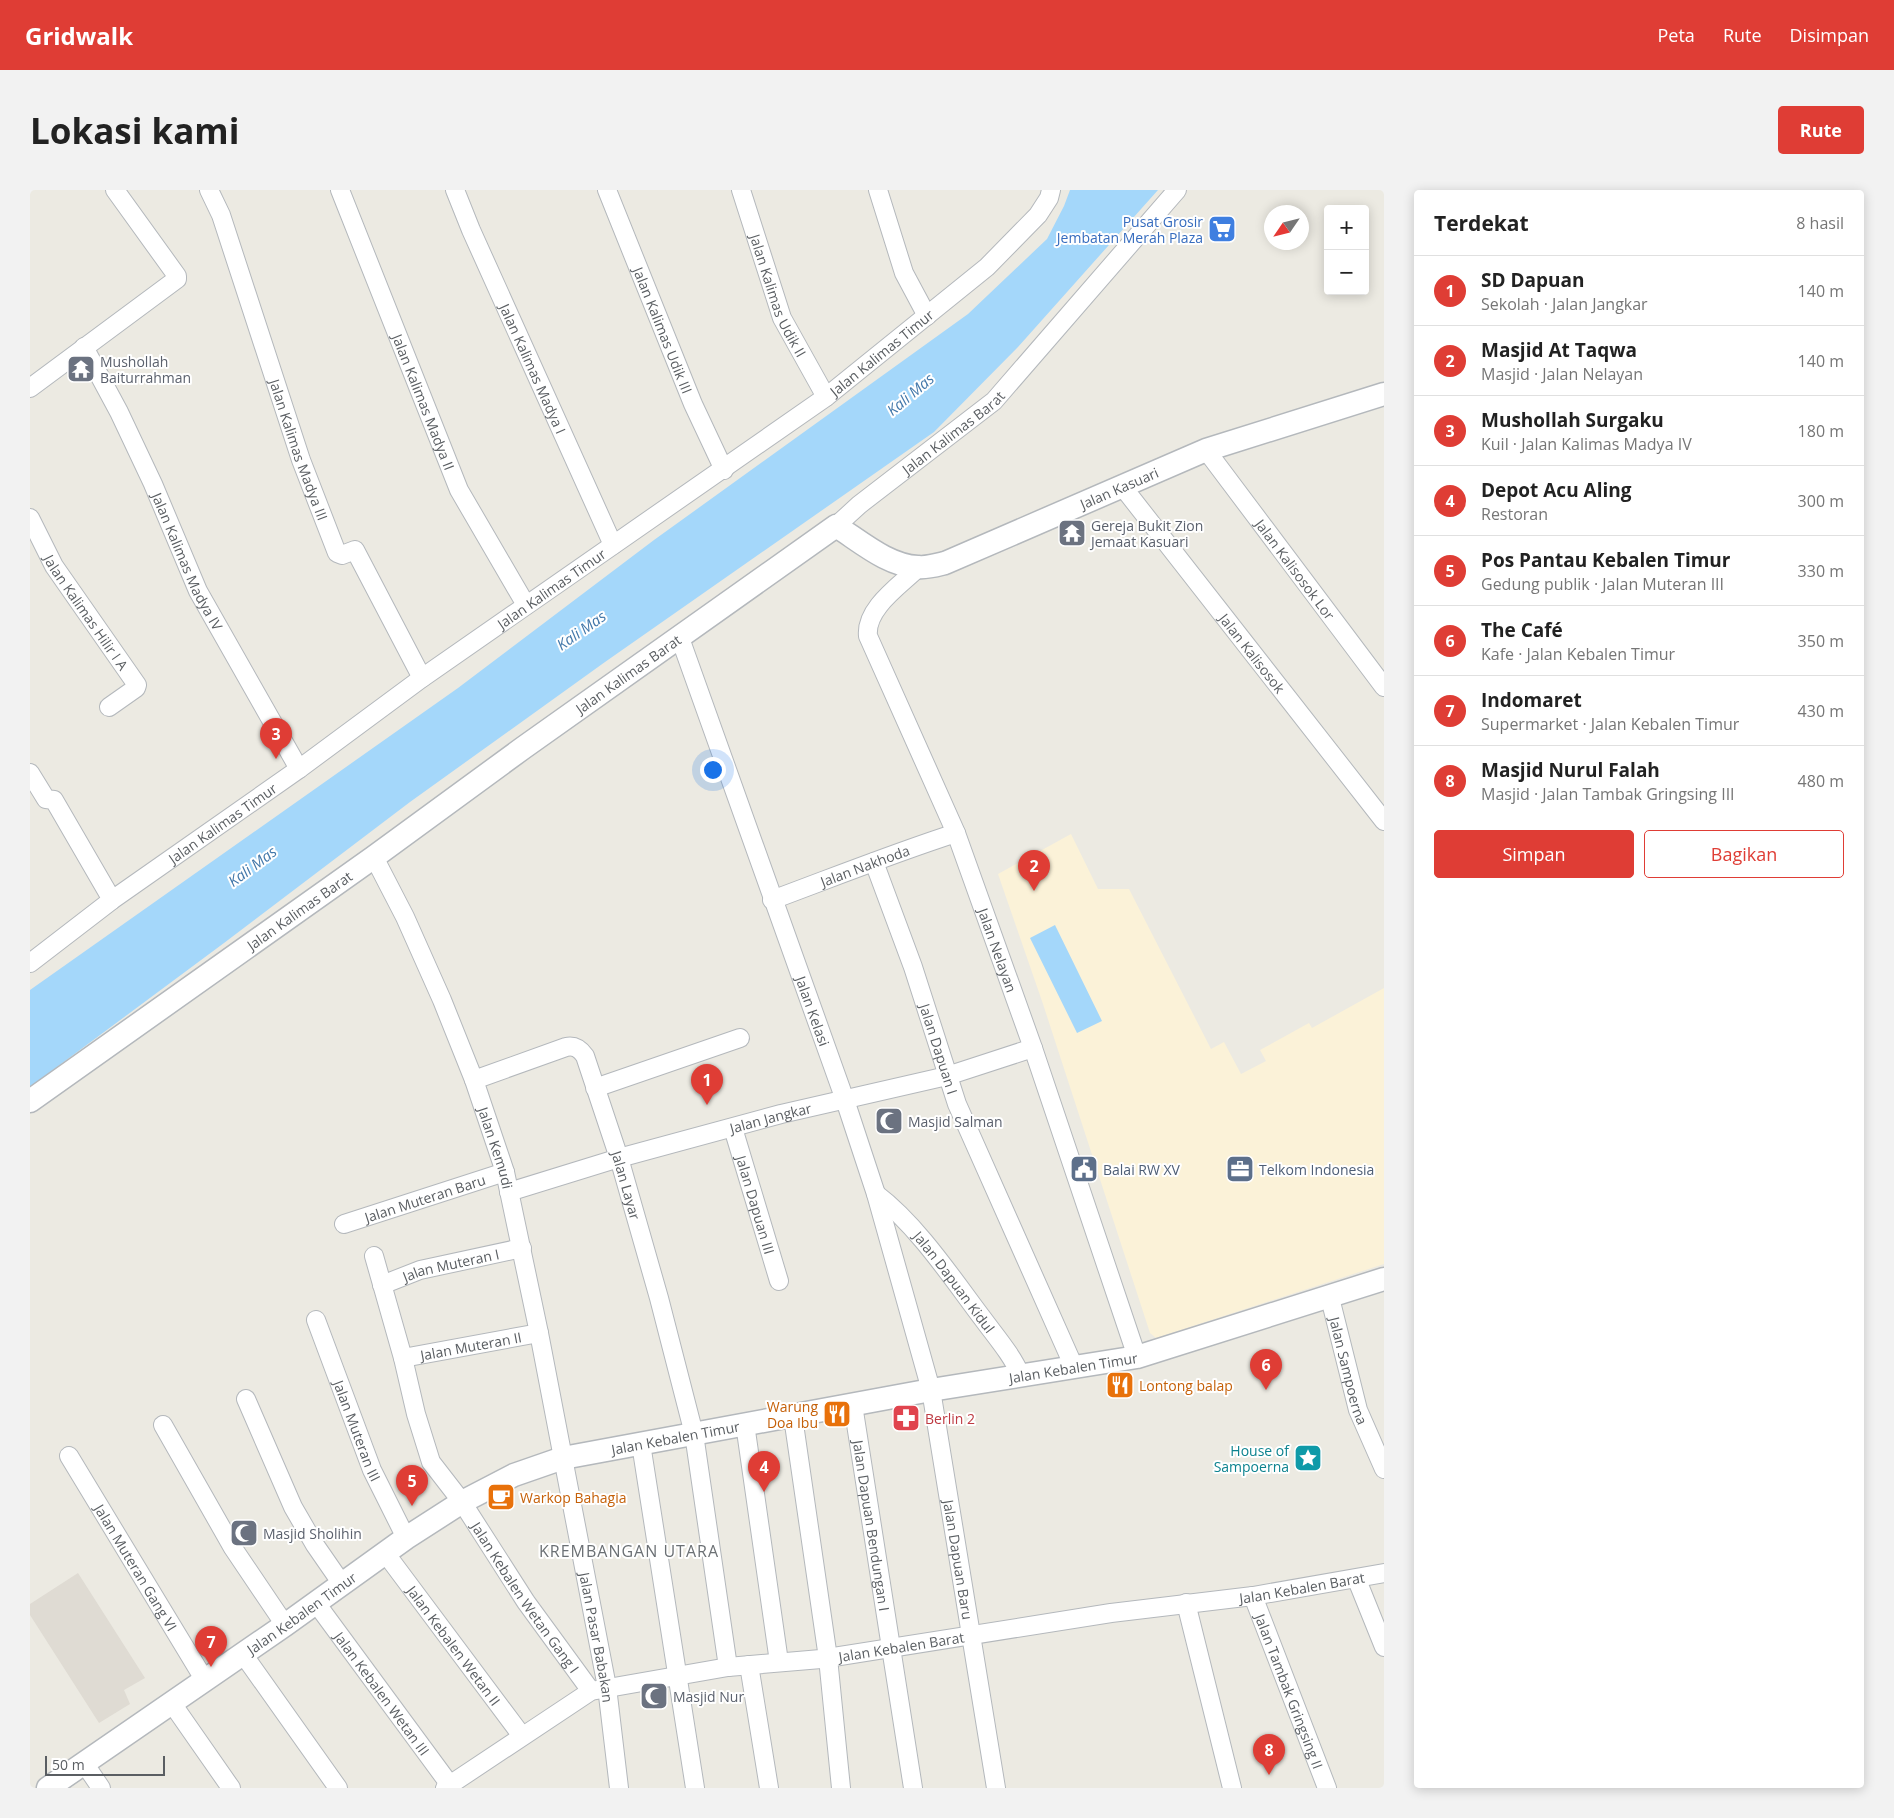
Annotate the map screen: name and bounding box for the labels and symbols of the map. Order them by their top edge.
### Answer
north arrow [1264,205,1309,250]
place label: Pusat Grosir Jembatan Merah Plaza [1055,212,1203,247]
supermarket icon: Pusat Grosir Jembatan Merah Plaza [1207,214,1237,244]
street label: Jalan Kalimas Udik II [746,230,811,360]
street label: Jalan Kalimas Udik III [629,262,697,396]
street label: Jalan Kalimas Madya I [495,299,571,437]
street label: Jalan Kalimas Timur [824,304,937,401]
street label: Jalan Kalimas Madya II [388,329,460,473]
place label: Mushollah Baiturrahman [100,352,191,387]
temple icon: Mushollah Baiturrahman [66,354,96,384]
water label: Kali Mas [882,368,938,420]
street label: Jalan Kalimas Madya III [265,374,333,523]
street label: Jalan Kalimas Barat [896,387,1008,479]
street label: Jalan Kasuari [1075,462,1161,514]
street label: Jalan Kalimas Madya IV [147,488,228,634]
street label: Jalan Kalisosok Lor [1250,513,1340,624]
place label: Gereja Bukit Zion Jemaat Kasuari [1089,516,1203,551]
temple icon: Gereja Bukit Zion Jemaat Kasuari [1057,518,1087,548]
street label: Jalan Kalimas Timur [491,544,609,634]
street label: Jalan Kalimas Hilir I A [39,549,133,674]
water label: Kali Mas [552,605,610,654]
street label: Jalan Kalisosok [1214,608,1290,697]
street label: Jalan Kalimas Barat [570,630,684,719]
pin: 3 [260,718,292,759]
your location [700,757,726,783]
street label: Jalan Kalimas Timur [163,778,280,868]
street label: Jalan Nakhoda [816,840,912,891]
water label: Kali Mas [224,841,281,891]
pin: 2 [1018,850,1050,891]
street label: Jalan Kalimas Barat [241,866,356,955]
street label: Jalan Nelayan [973,904,1022,995]
street label: Jalan Kelasi [791,971,834,1049]
street label: Jalan Dapuan I [915,999,963,1097]
pin: 1 [691,1064,723,1105]
street label: Jalan Jangkar [726,1098,813,1138]
street label: Jalan Kemudi [474,1102,518,1191]
mosque icon: Masjid Salman [874,1106,904,1136]
place label: Masjid Salman [908,1112,1003,1131]
street label: Jalan Layar [607,1146,646,1222]
street label: Jalan Dapuan III [732,1151,780,1256]
public building icon: Balai RW XV [1069,1154,1099,1184]
office icon: Telkom Indonesia [1225,1154,1255,1184]
place label: Balai RW XV [1103,1160,1181,1179]
place label: Telkom Indonesia [1259,1160,1374,1179]
street label: Jalan Muteran Baru [360,1169,488,1227]
street label: Jalan Dapuan Kidul [908,1225,999,1336]
street label: Jalan Muteran I [398,1244,501,1286]
street label: Jalan Sampoerna [1325,1313,1373,1427]
street label: Jalan Muteran II [417,1327,523,1365]
street label: Jalan Kebalen Timur [1006,1347,1139,1387]
pin: 6 [1250,1349,1282,1390]
restaurant icon: Lontong balap [1105,1370,1135,1400]
street label: Jalan Muteran III [329,1375,386,1484]
place label: Lontong balap [1139,1376,1233,1395]
place label: Warung Doa Ibu [767,1397,818,1432]
restaurant icon: Warung Doa Ibu [822,1399,852,1429]
pharmacy icon: Berlin 2 [891,1403,921,1433]
place label: Berlin 2 [925,1409,975,1428]
street label: Jalan Kebalen Timur [608,1416,741,1459]
street label: Jalan Dapuan Bendungan I [849,1437,895,1612]
place label: House of Sampoerna [1214,1441,1290,1476]
place icon: House of Sampoerna [1293,1443,1323,1473]
pin: 4 [748,1451,780,1492]
pin: 5 [396,1465,428,1506]
cafe icon: Warkop Bahagia [486,1482,516,1512]
place label: Warkop Bahagia [520,1488,627,1507]
street label: Jalan Dapuan Baru [939,1496,978,1621]
street label: Jalan Muteran Gang VI [90,1499,182,1634]
street label: Jalan Kebalen Wetan Gang I [466,1516,584,1677]
mosque icon: Masjid Sholihin [229,1518,259,1548]
place label: Masjid Sholihin [263,1524,362,1543]
district label: KREMBANGAN UTARA [539,1540,719,1562]
street label: Jalan Kebalen Timur [241,1567,360,1659]
street label: Jalan Kebalen Barat [1236,1567,1366,1607]
street label: Jalan Pasar Babakan [575,1569,618,1703]
street label: Jalan Kebalen Wetan II [402,1580,505,1709]
street label: Jalan Tambak Gringsing II [1251,1609,1328,1771]
pin: 7 [195,1626,227,1667]
street label: Jalan Kebalen Wetan III [329,1626,434,1759]
street label: Jalan Kebalen Barat [835,1627,965,1666]
mosque icon: Masjid Nur [639,1681,669,1711]
place label: Masjid Nur [673,1687,744,1706]
pin: 8 [1253,1734,1285,1775]
scale bar [45,1753,165,1776]

